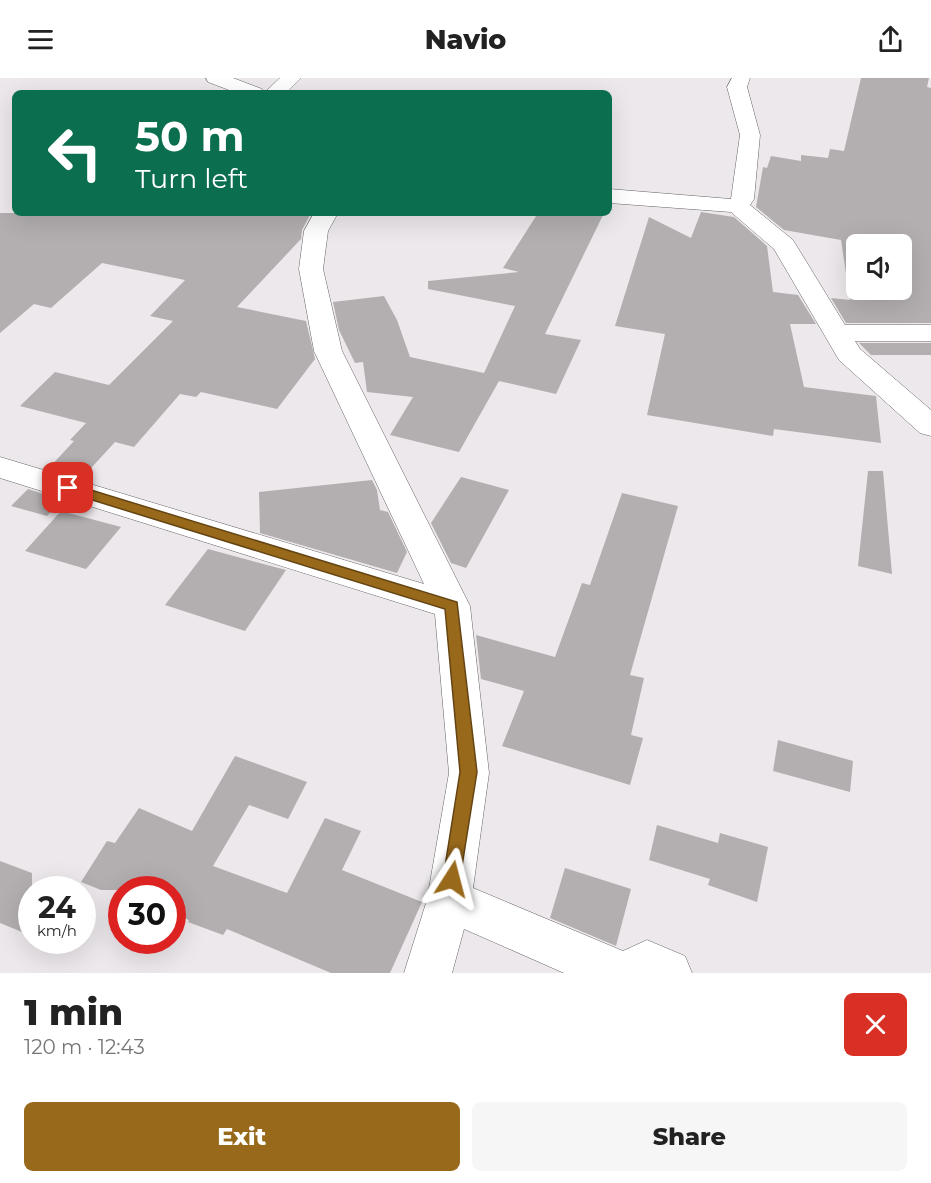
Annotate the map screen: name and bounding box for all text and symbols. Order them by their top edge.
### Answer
icon: menu [24,23,57,56]
text: Navio [425,23,506,56]
icon: share [874,23,907,56]
text: 50 m [135,110,244,162]
icon: left [36,114,114,192]
text: Turn left [135,162,248,195]
map controls [846,234,912,300]
button: sound [846,234,912,300]
pin [42,462,93,513]
icon: arrive [51,471,84,504]
position arrow [420,847,484,911]
speed limit sign: 30 [108,876,186,954]
text: 24 [38,889,76,926]
text: km/h [37,921,77,940]
text: 1 min [24,990,123,1034]
button: close [844,993,907,1056]
text: 120 m · 12:43 [24,1035,145,1059]
button: Exit [24,1102,460,1171]
button: Share [472,1102,907,1171]

